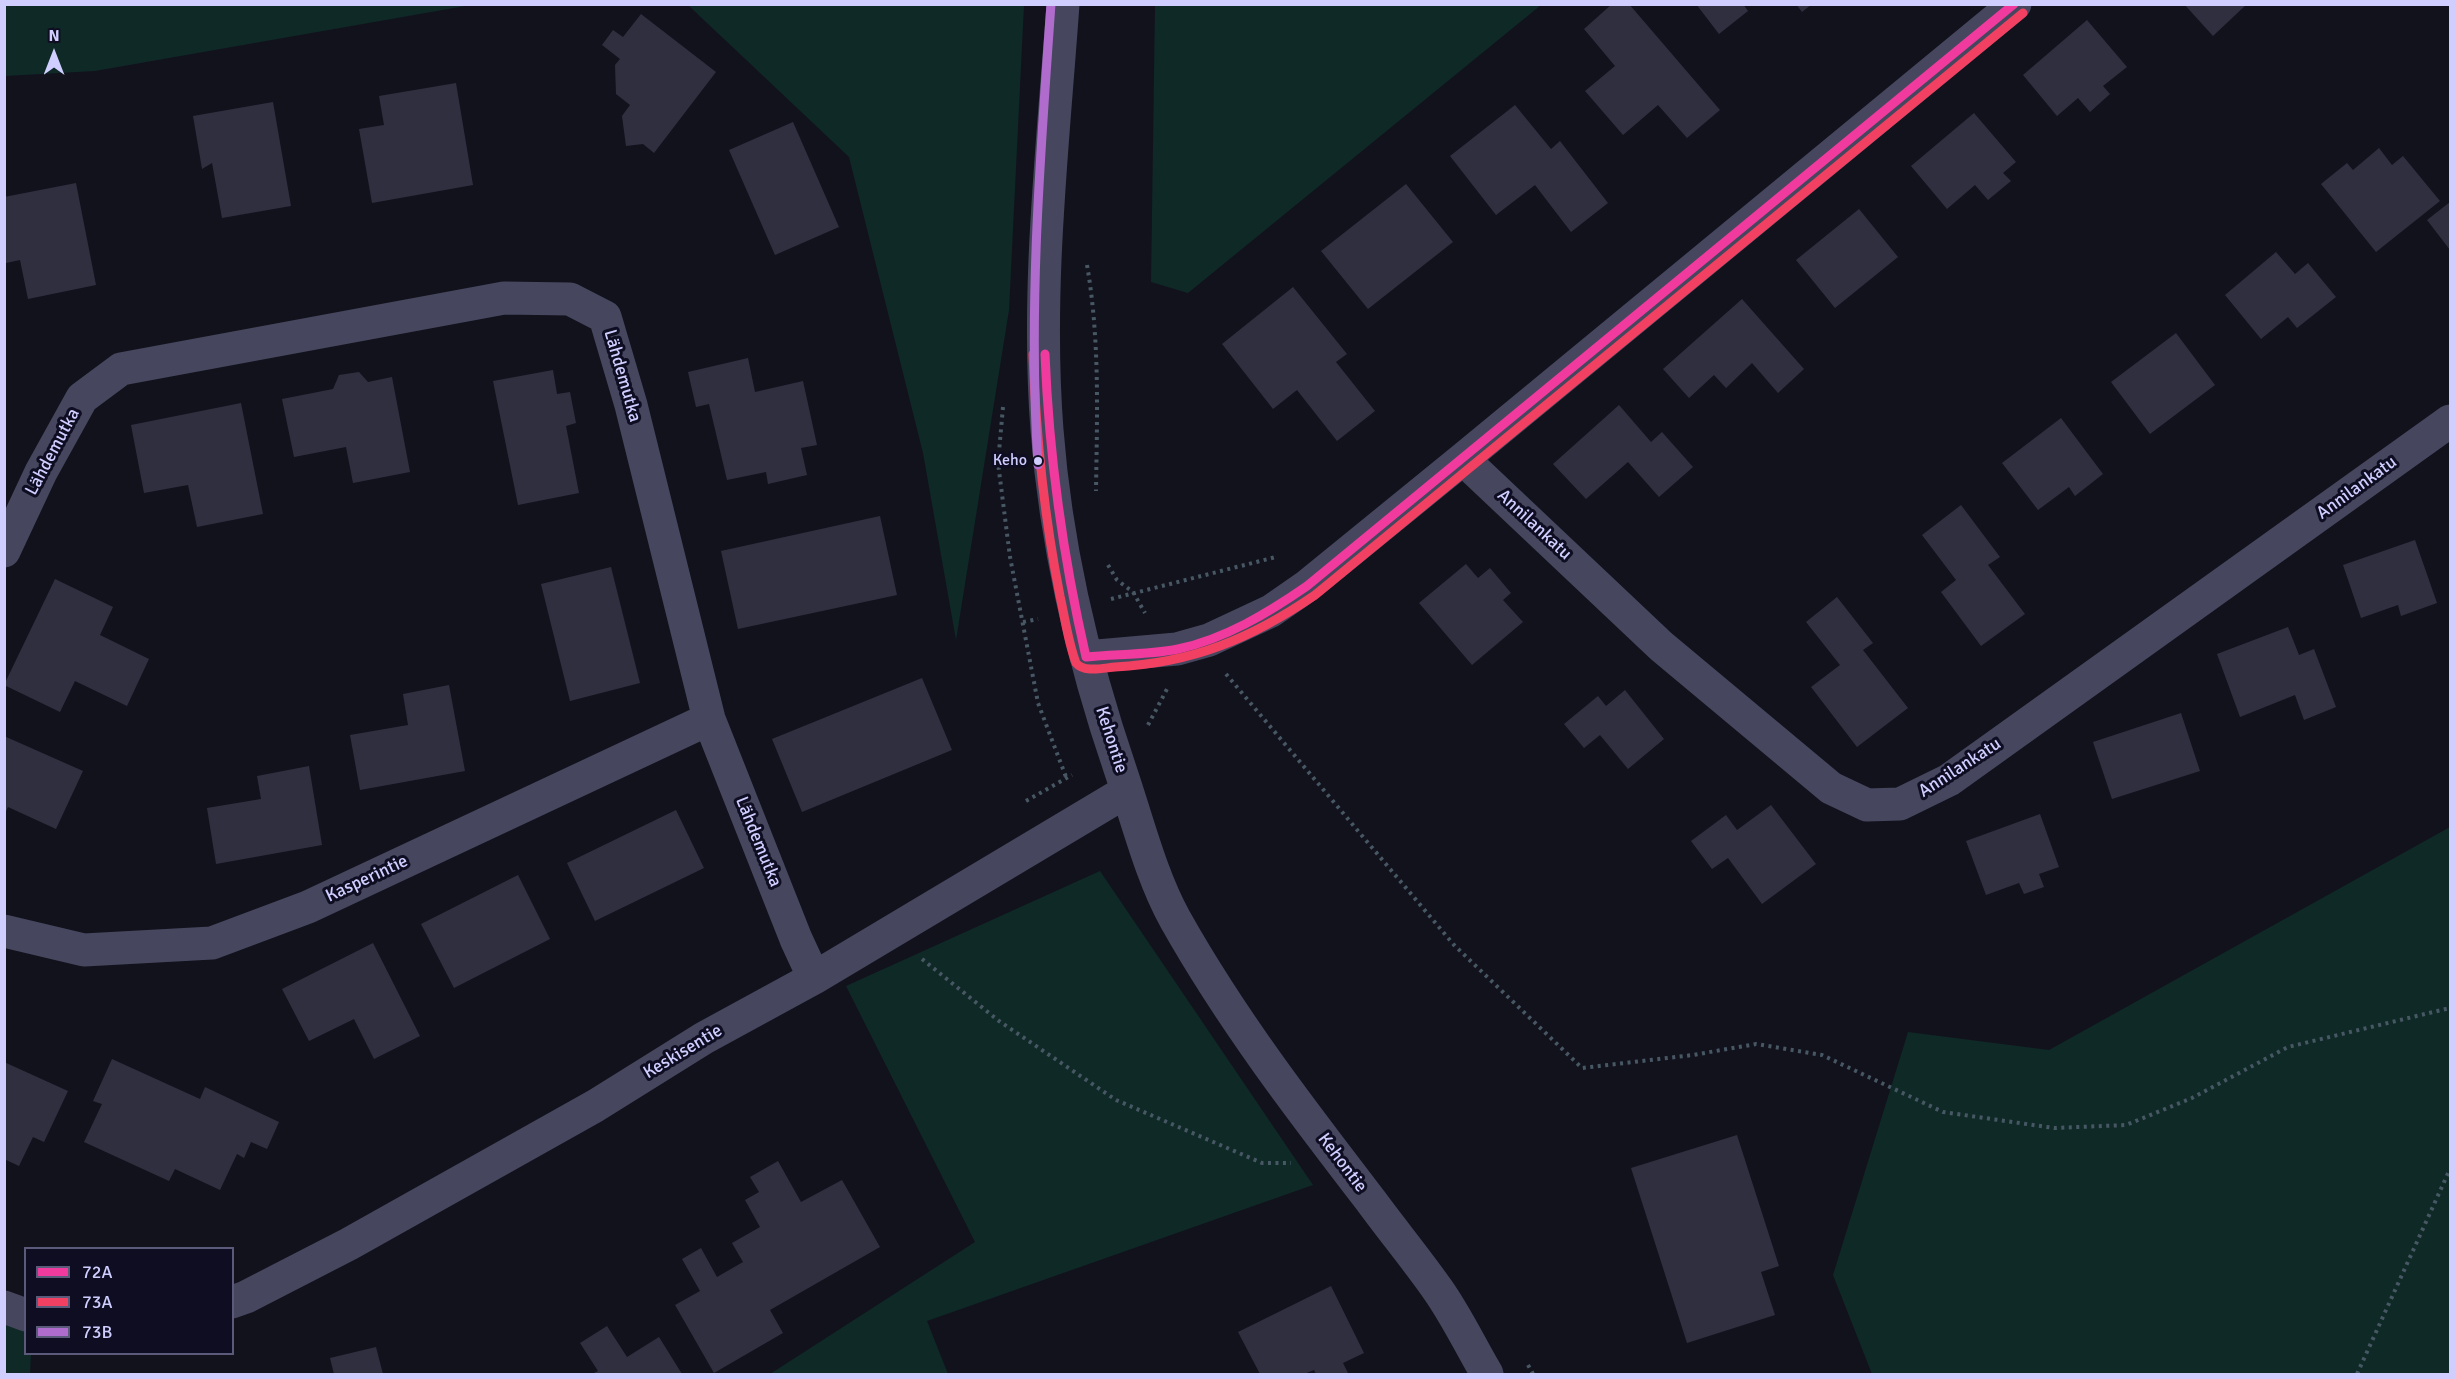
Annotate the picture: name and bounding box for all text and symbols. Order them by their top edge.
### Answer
north arrow [24,24,84,84]
text: N [48,26,60,46]
street label: Lähdemutka [598,327,646,425]
street label: Lähdemutka [21,405,85,499]
place label: Keho [993,451,1027,471]
street label: Annilankatu [2313,452,2401,524]
marker: Keho [1032,455,1044,467]
street label: Annilankatu [1492,485,1576,565]
street label: Kehontie [1090,704,1132,776]
street label: Annilankatu [1915,733,2005,803]
street label: Lähdemutka [730,794,786,890]
street label: Kasperintie [322,851,412,907]
street label: Keskisentie [640,1020,726,1084]
street label: Kehontie [1313,1129,1371,1197]
legend [24,1247,234,1355]
text: 72A [82,1261,112,1283]
text: 73A [82,1291,112,1313]
text: 73B [82,1321,112,1343]

